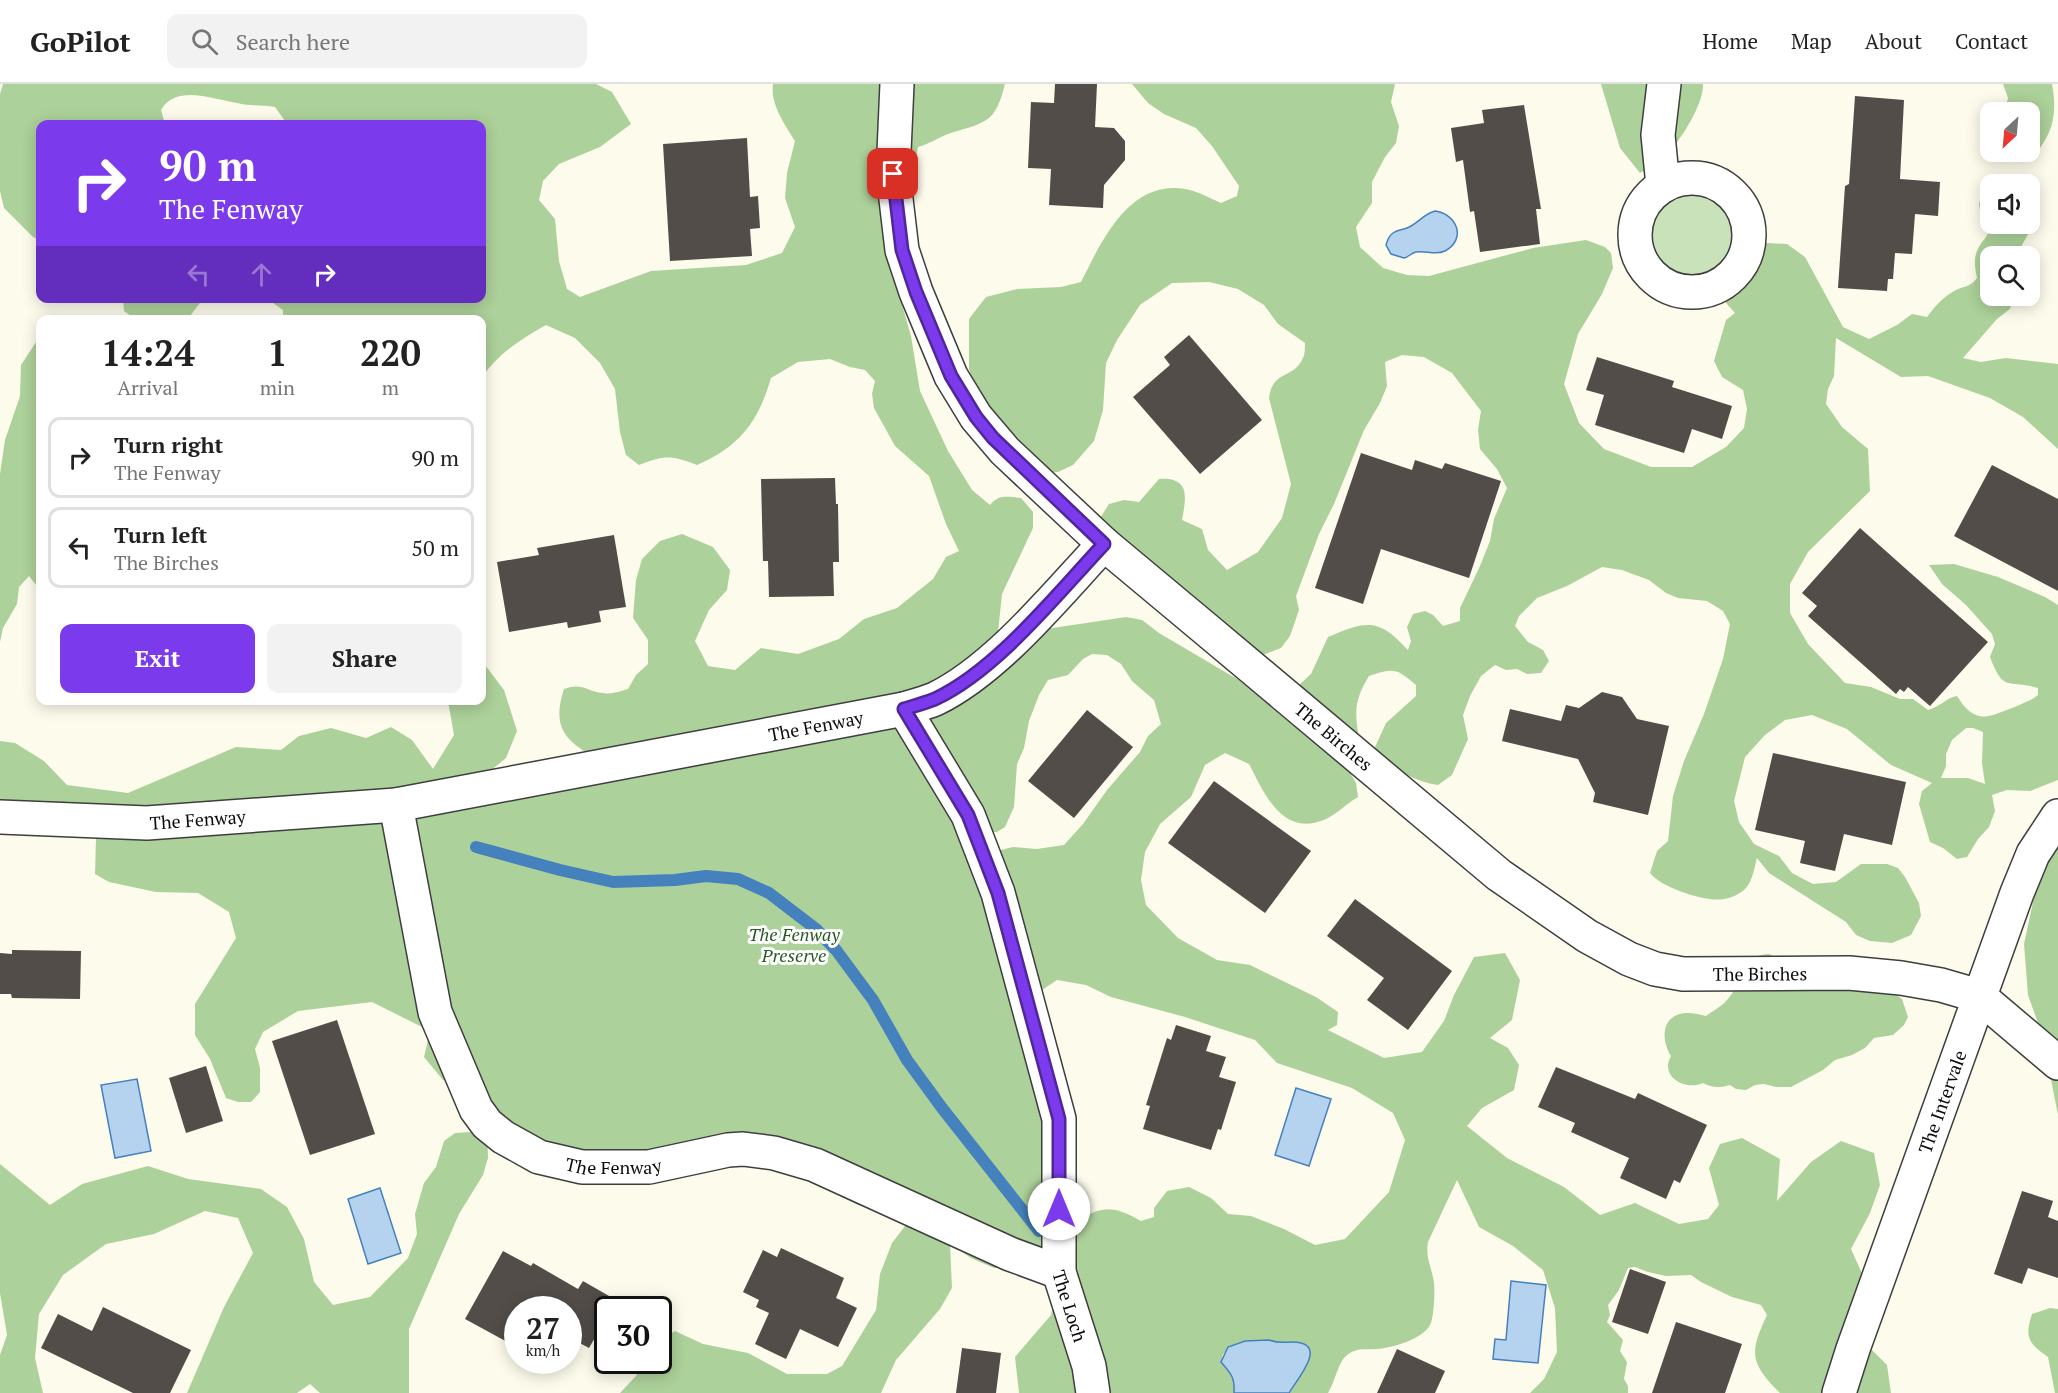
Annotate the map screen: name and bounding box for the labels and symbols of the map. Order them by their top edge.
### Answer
north arrow [1980,102,2040,162]
pin [867,148,918,199]
street label: The Birches [1290,697,1378,776]
street label: The Fenway [766,705,866,746]
street label: The Fenway [149,804,247,835]
park label: The Fenway Preserve [748,922,840,967]
street label: The Birches [1713,961,1807,986]
street label: The Intervale [1912,1047,1971,1157]
street label: The Fenway [563,1152,665,1180]
position arrow [1027,1177,1091,1241]
street label: The Loch [1047,1267,1093,1345]
speed limit sign: 30 [594,1296,672,1374]

